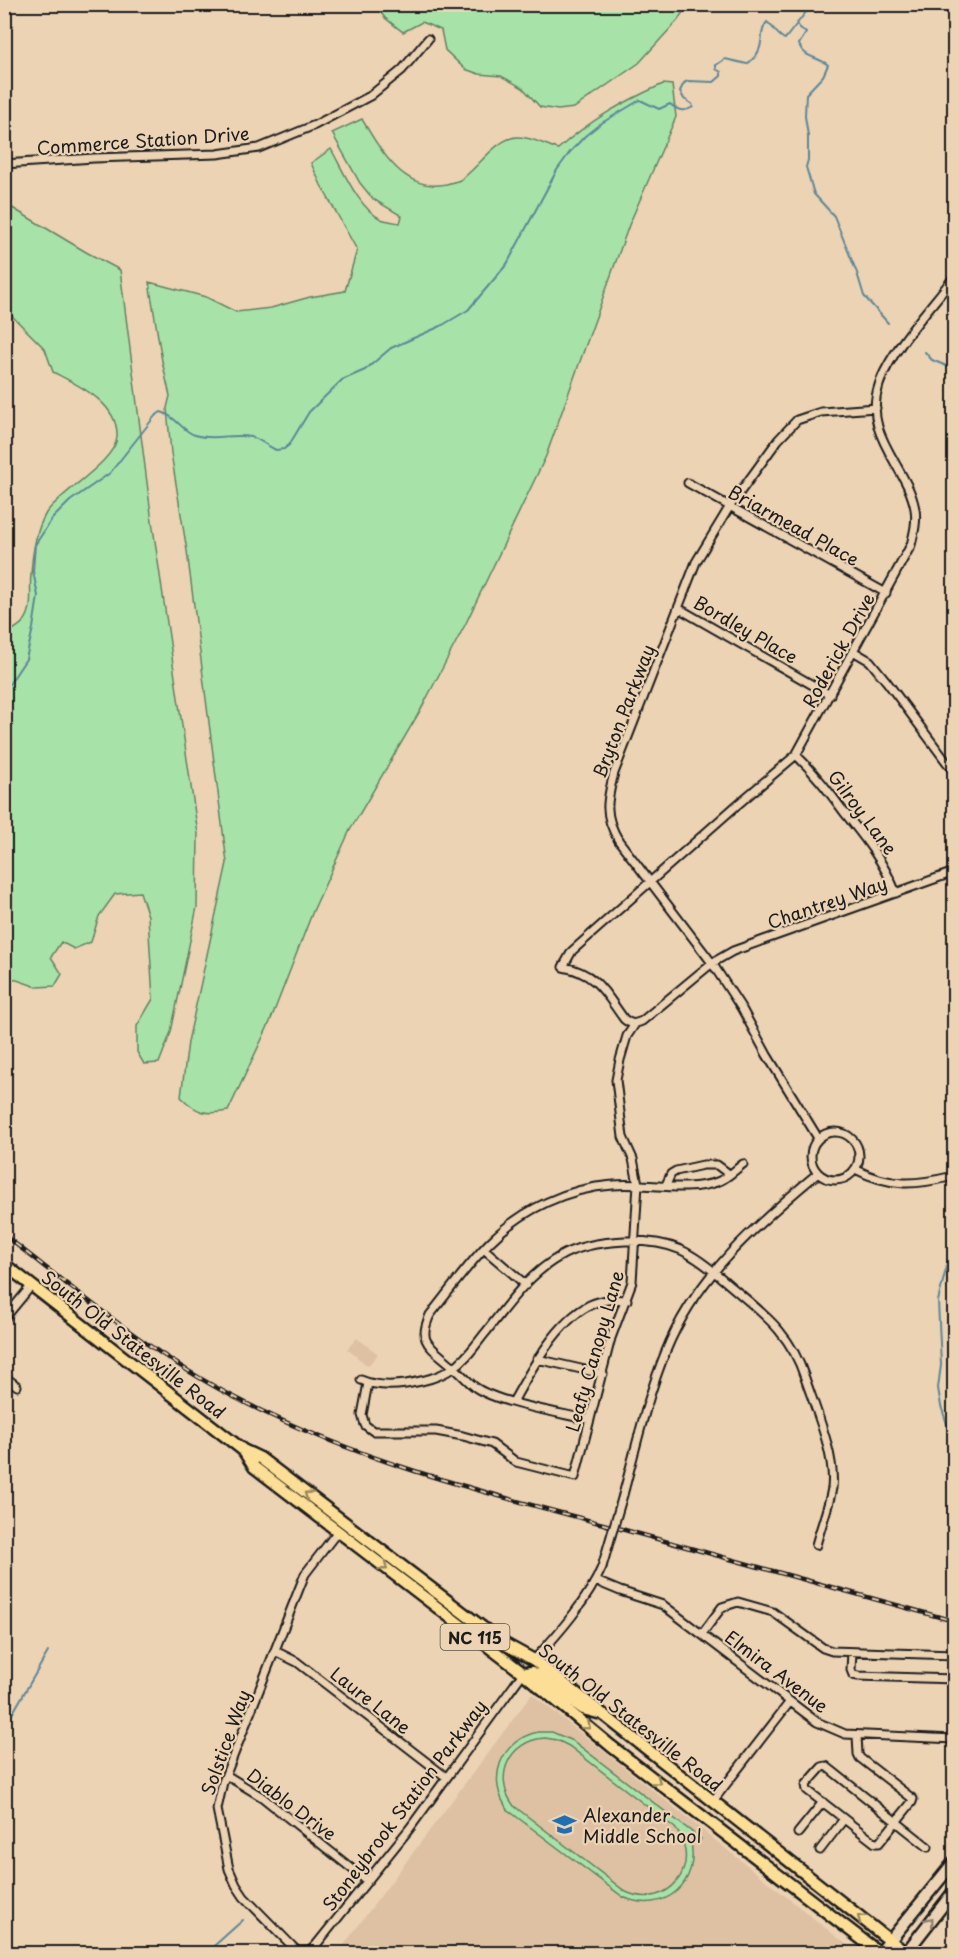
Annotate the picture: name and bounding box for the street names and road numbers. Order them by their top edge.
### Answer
street label: Commerce Station Drive [36,119,250,161]
street label: Briarmead Place [724,478,865,572]
street label: Roderick Drive [795,587,881,713]
street label: Bordley Place [689,588,803,670]
street label: Bryton Parkway [585,640,661,782]
street label: Gilroy Lane [822,764,904,860]
street label: Chantrey Way [763,869,891,935]
street label: South Old Statesville Road [36,1263,232,1425]
street label: Leafy Canopy Lane [558,1267,630,1435]
street label: Elmira Avenue [720,1623,834,1719]
road number: NC 115 [440,1624,510,1650]
street label: South Old Statesville Road [533,1636,729,1798]
street label: Laure Lane [325,1660,417,1740]
street label: Solstice Way [193,1686,257,1798]
street label: Stoneybrook Station Parkway [315,1694,493,1916]
street label: Diablo Drive [242,1761,342,1847]

